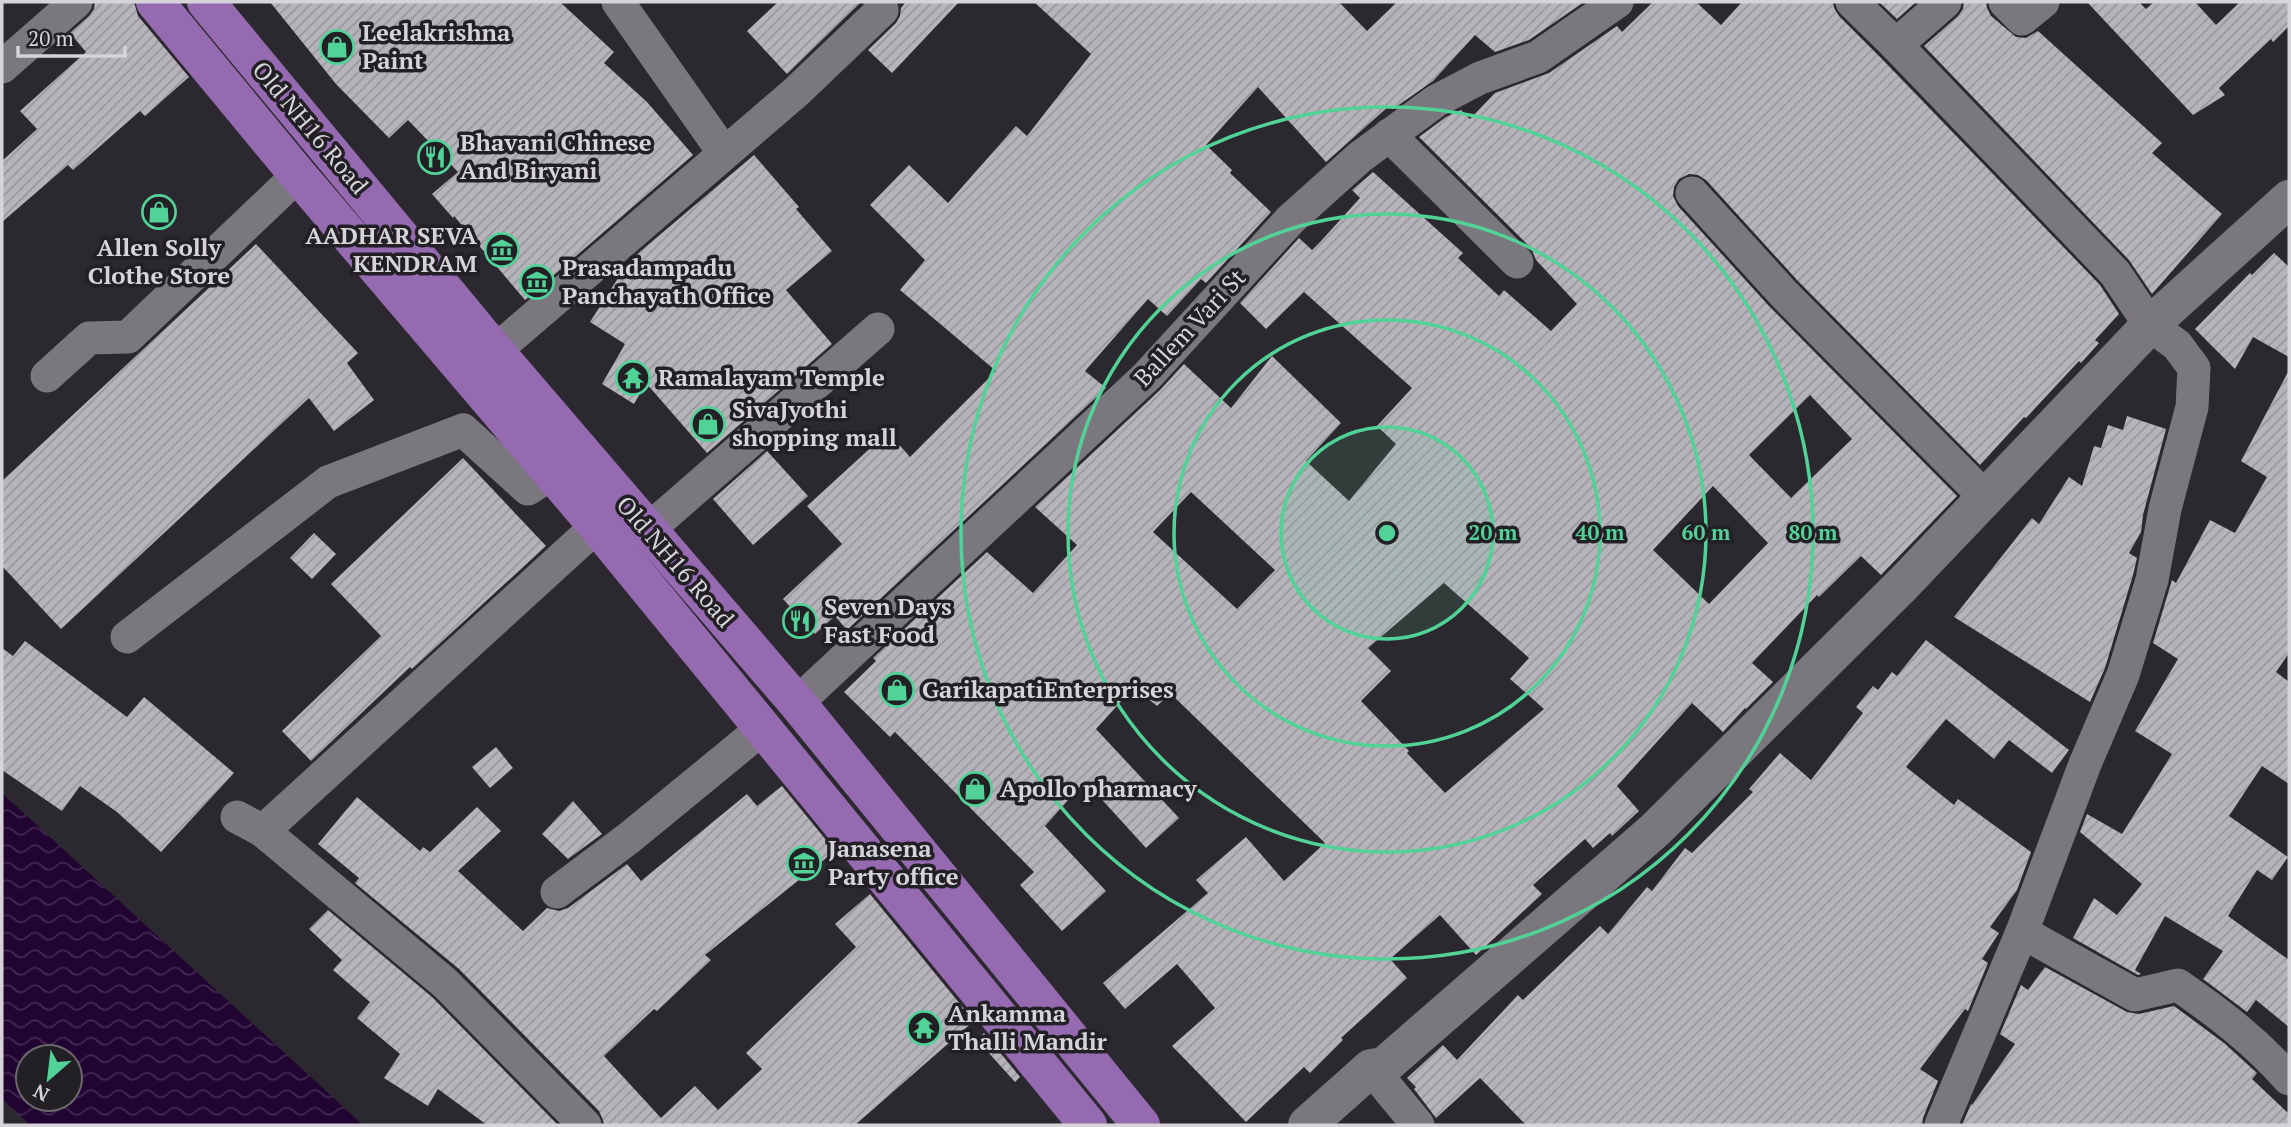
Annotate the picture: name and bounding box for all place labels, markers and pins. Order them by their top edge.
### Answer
place label: Leelakrishna Paint [362,16,511,76]
shop icon: Leelakrishna Paint [318,28,356,66]
place label: Bhavani Chinese And Biryani [460,126,652,186]
restaurant icon: Bhavani Chinese And Biryani [416,138,454,176]
shop icon: Allen Solly Clothe Store [140,193,178,231]
place label: AADHAR SEVA KENDRAM [305,219,477,279]
place label: Allen Solly Clothe Store [88,231,230,291]
museum icon: AADHAR SEVA KENDRAM [483,231,521,269]
place label: Prasadampadu Panchayath Office [562,251,771,311]
museum icon: Prasadampadu Panchayath Office [518,263,556,301]
temple icon: Ramalayam Temple [614,359,652,397]
place label: Ramalayam Temple [658,361,885,393]
place label: SivaJyothi shopping mall [732,393,897,453]
shop icon: SivaJyothi shopping mall [689,405,727,443]
centre of rings [1375,521,1399,545]
place label: Seven Days Fast Food [824,590,952,650]
restaurant icon: Seven Days Fast Food [781,602,819,640]
shop icon: GarikapatiEnterprises [878,671,916,709]
place label: GarikapatiEnterprises [922,673,1174,705]
shop icon: Apollo pharmacy [956,770,994,808]
place label: Apollo pharmacy [1000,772,1198,804]
place label: Janasena Party office [828,832,959,892]
museum icon: Janasena Party office [785,844,823,882]
place label: Ankamma Thalli Mandir [948,997,1108,1057]
temple icon: Ankamma Thalli Mandir [905,1009,943,1047]

